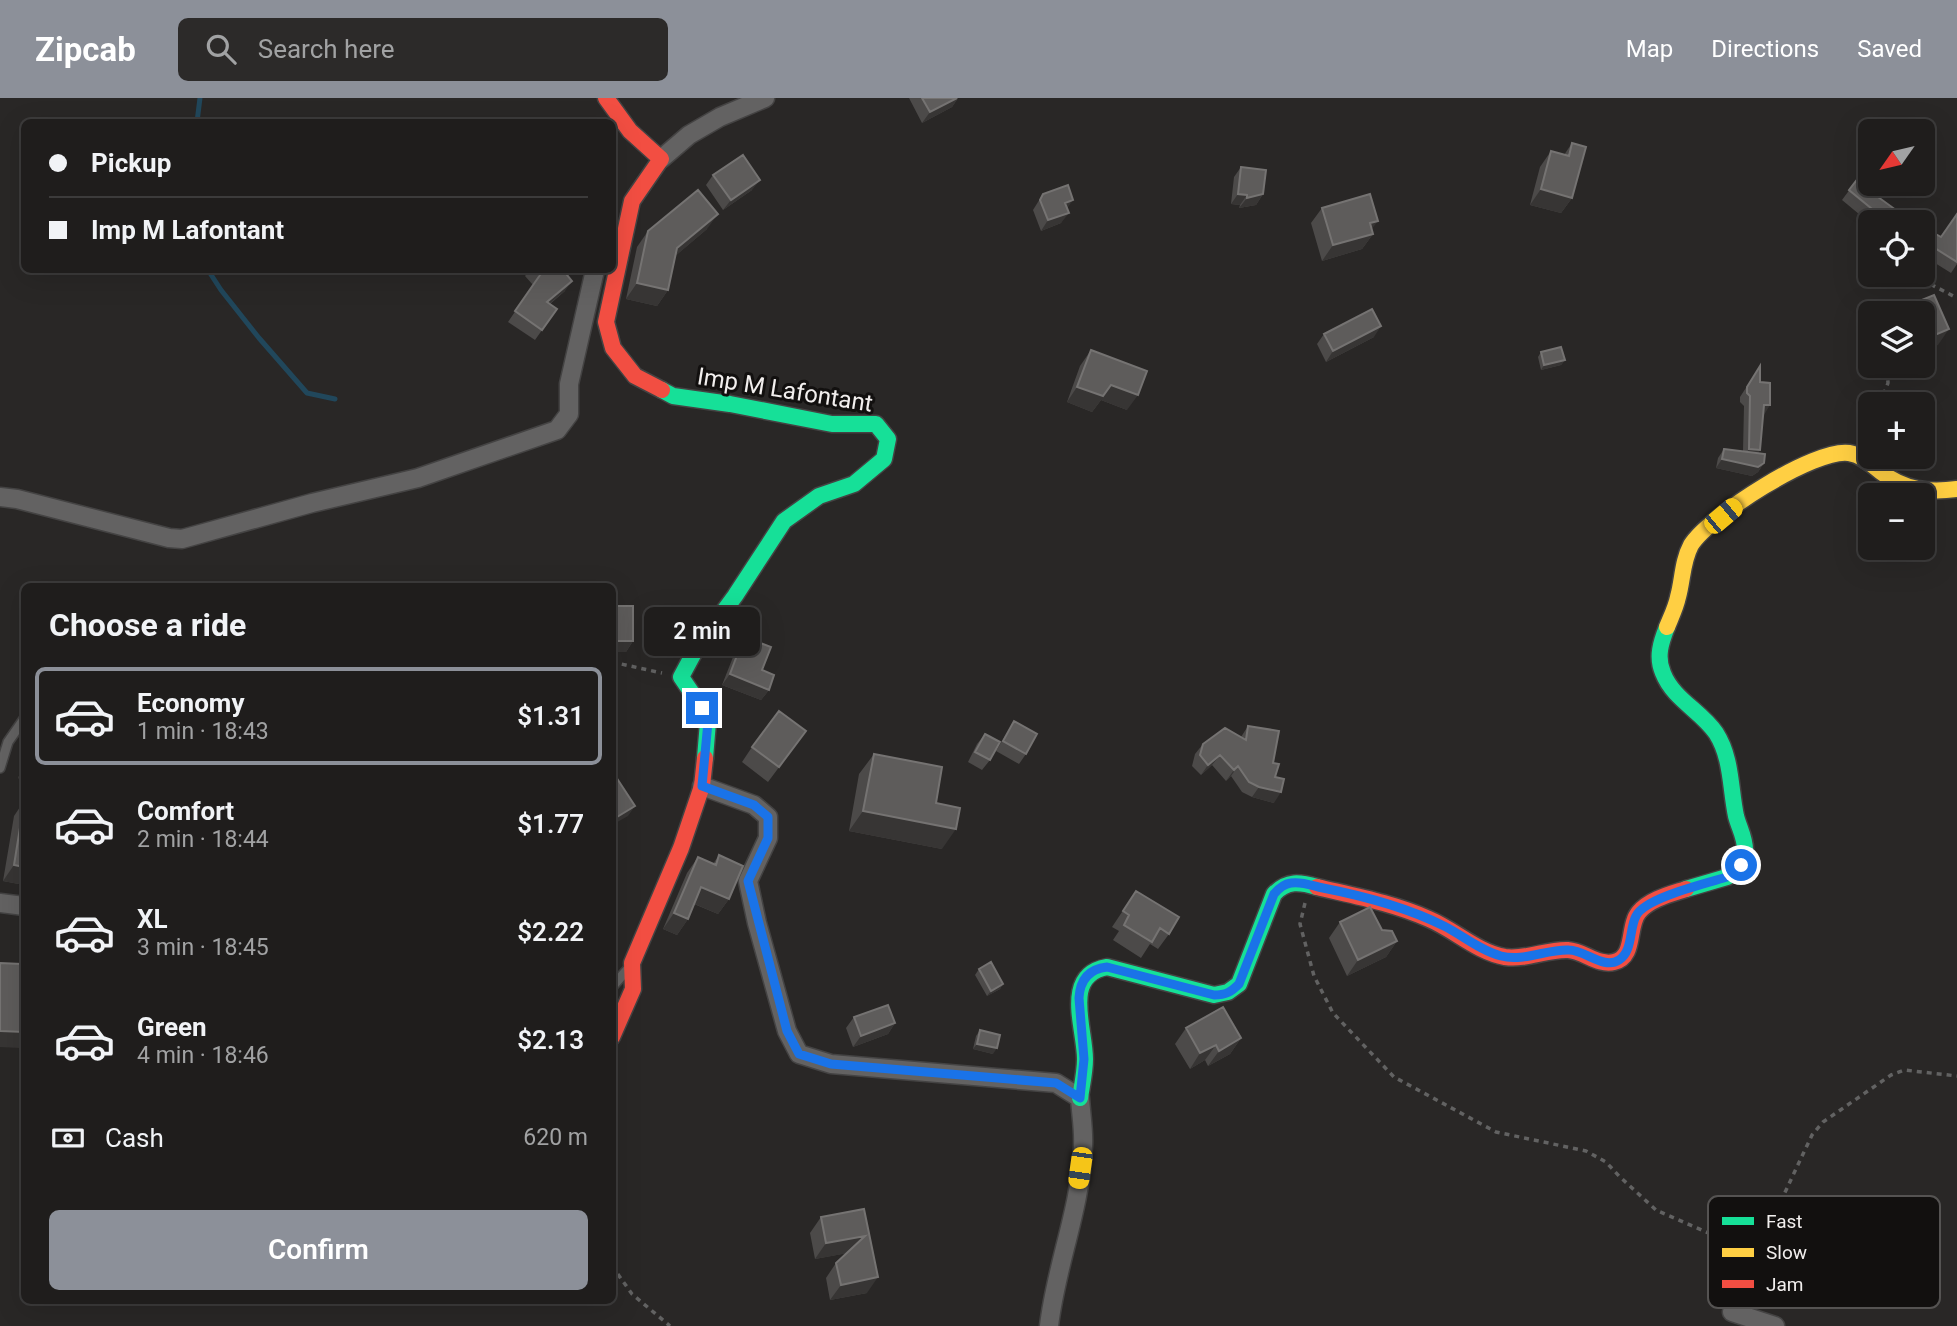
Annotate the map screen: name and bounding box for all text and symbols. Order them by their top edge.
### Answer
search box [178,18,668,81]
text: Zipcab [35,30,136,69]
icon: search [202,30,240,68]
text: Search here [258,34,395,64]
text: Map [1626,35,1673,63]
text: Directions [1711,35,1819,63]
text: Saved [1857,35,1922,63]
north arrow [1858,119,1936,196]
map controls [1858,119,1935,560]
text: Pickup [91,148,171,178]
button: locate [1858,210,1935,287]
text: Imp M Lafontant [91,215,284,245]
button: layers [1858,301,1935,378]
street label: Imp M Lafontant [695,362,875,418]
button: + [1858,392,1935,469]
button: − [1858,483,1935,560]
car [1701,494,1746,538]
text: Choose a ride [49,606,246,644]
callout: 2 min [644,606,760,656]
text: 2 min [673,618,731,645]
icon: car [53,685,116,748]
text: Economy [137,688,244,718]
route end [686,692,718,724]
text: $1.31 [517,701,584,731]
text: 1 min · 18:43 [137,718,269,745]
icon: car [53,793,116,856]
text: Comfort [137,796,234,826]
text: $1.77 [517,809,584,839]
text: 2 min · 18:44 [137,826,269,853]
route start [1725,849,1757,881]
icon: car [53,901,116,964]
text: XL [137,904,168,934]
text: $2.22 [517,917,584,947]
text: 3 min · 18:45 [137,934,269,961]
icon: car [53,1009,116,1072]
text: Green [137,1012,207,1042]
text: $2.13 [517,1025,584,1055]
text: 4 min · 18:46 [137,1042,269,1069]
icon: cash [49,1119,87,1157]
text: Cash [105,1123,164,1153]
text: 620 m [523,1124,588,1151]
car [1067,1146,1094,1190]
legend [1708,1196,1940,1308]
button: Confirm [49,1210,588,1290]
text: Fast [1766,1210,1803,1233]
text: Slow [1766,1241,1807,1264]
text: Jam [1766,1273,1803,1296]

